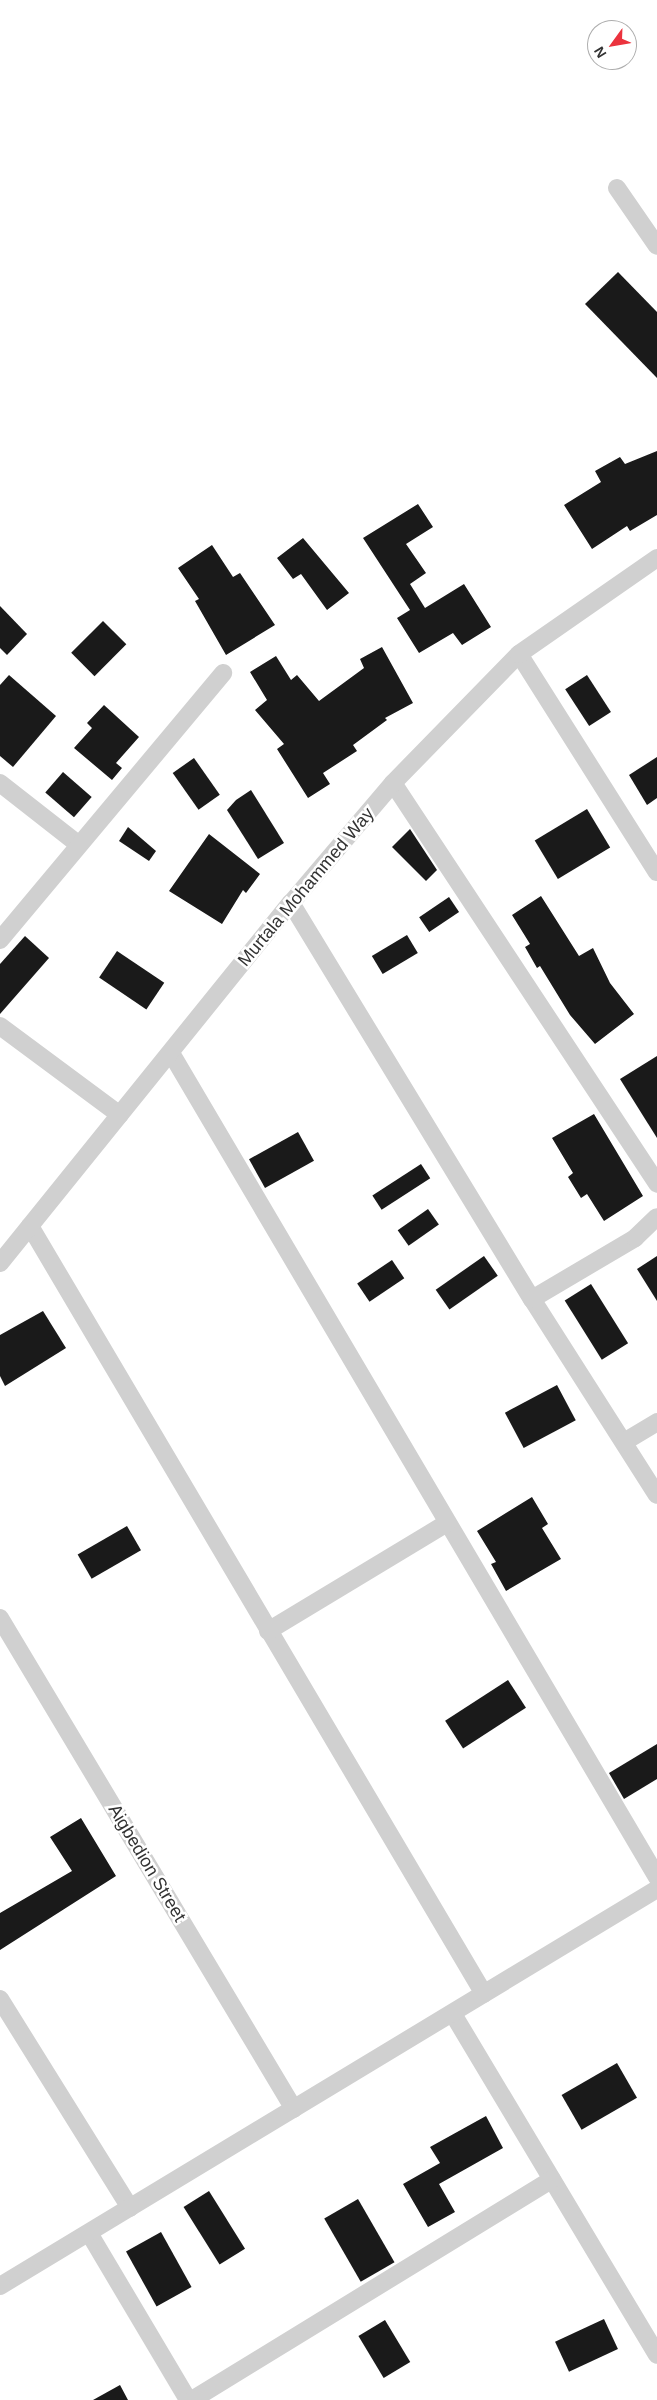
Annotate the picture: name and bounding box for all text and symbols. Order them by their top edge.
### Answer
north arrow [587,20,637,70]
text: N [591,44,610,61]
street label: Murtala Mohammed Way [233,803,379,971]
street label: Aigbedion Street [103,1800,191,1926]

